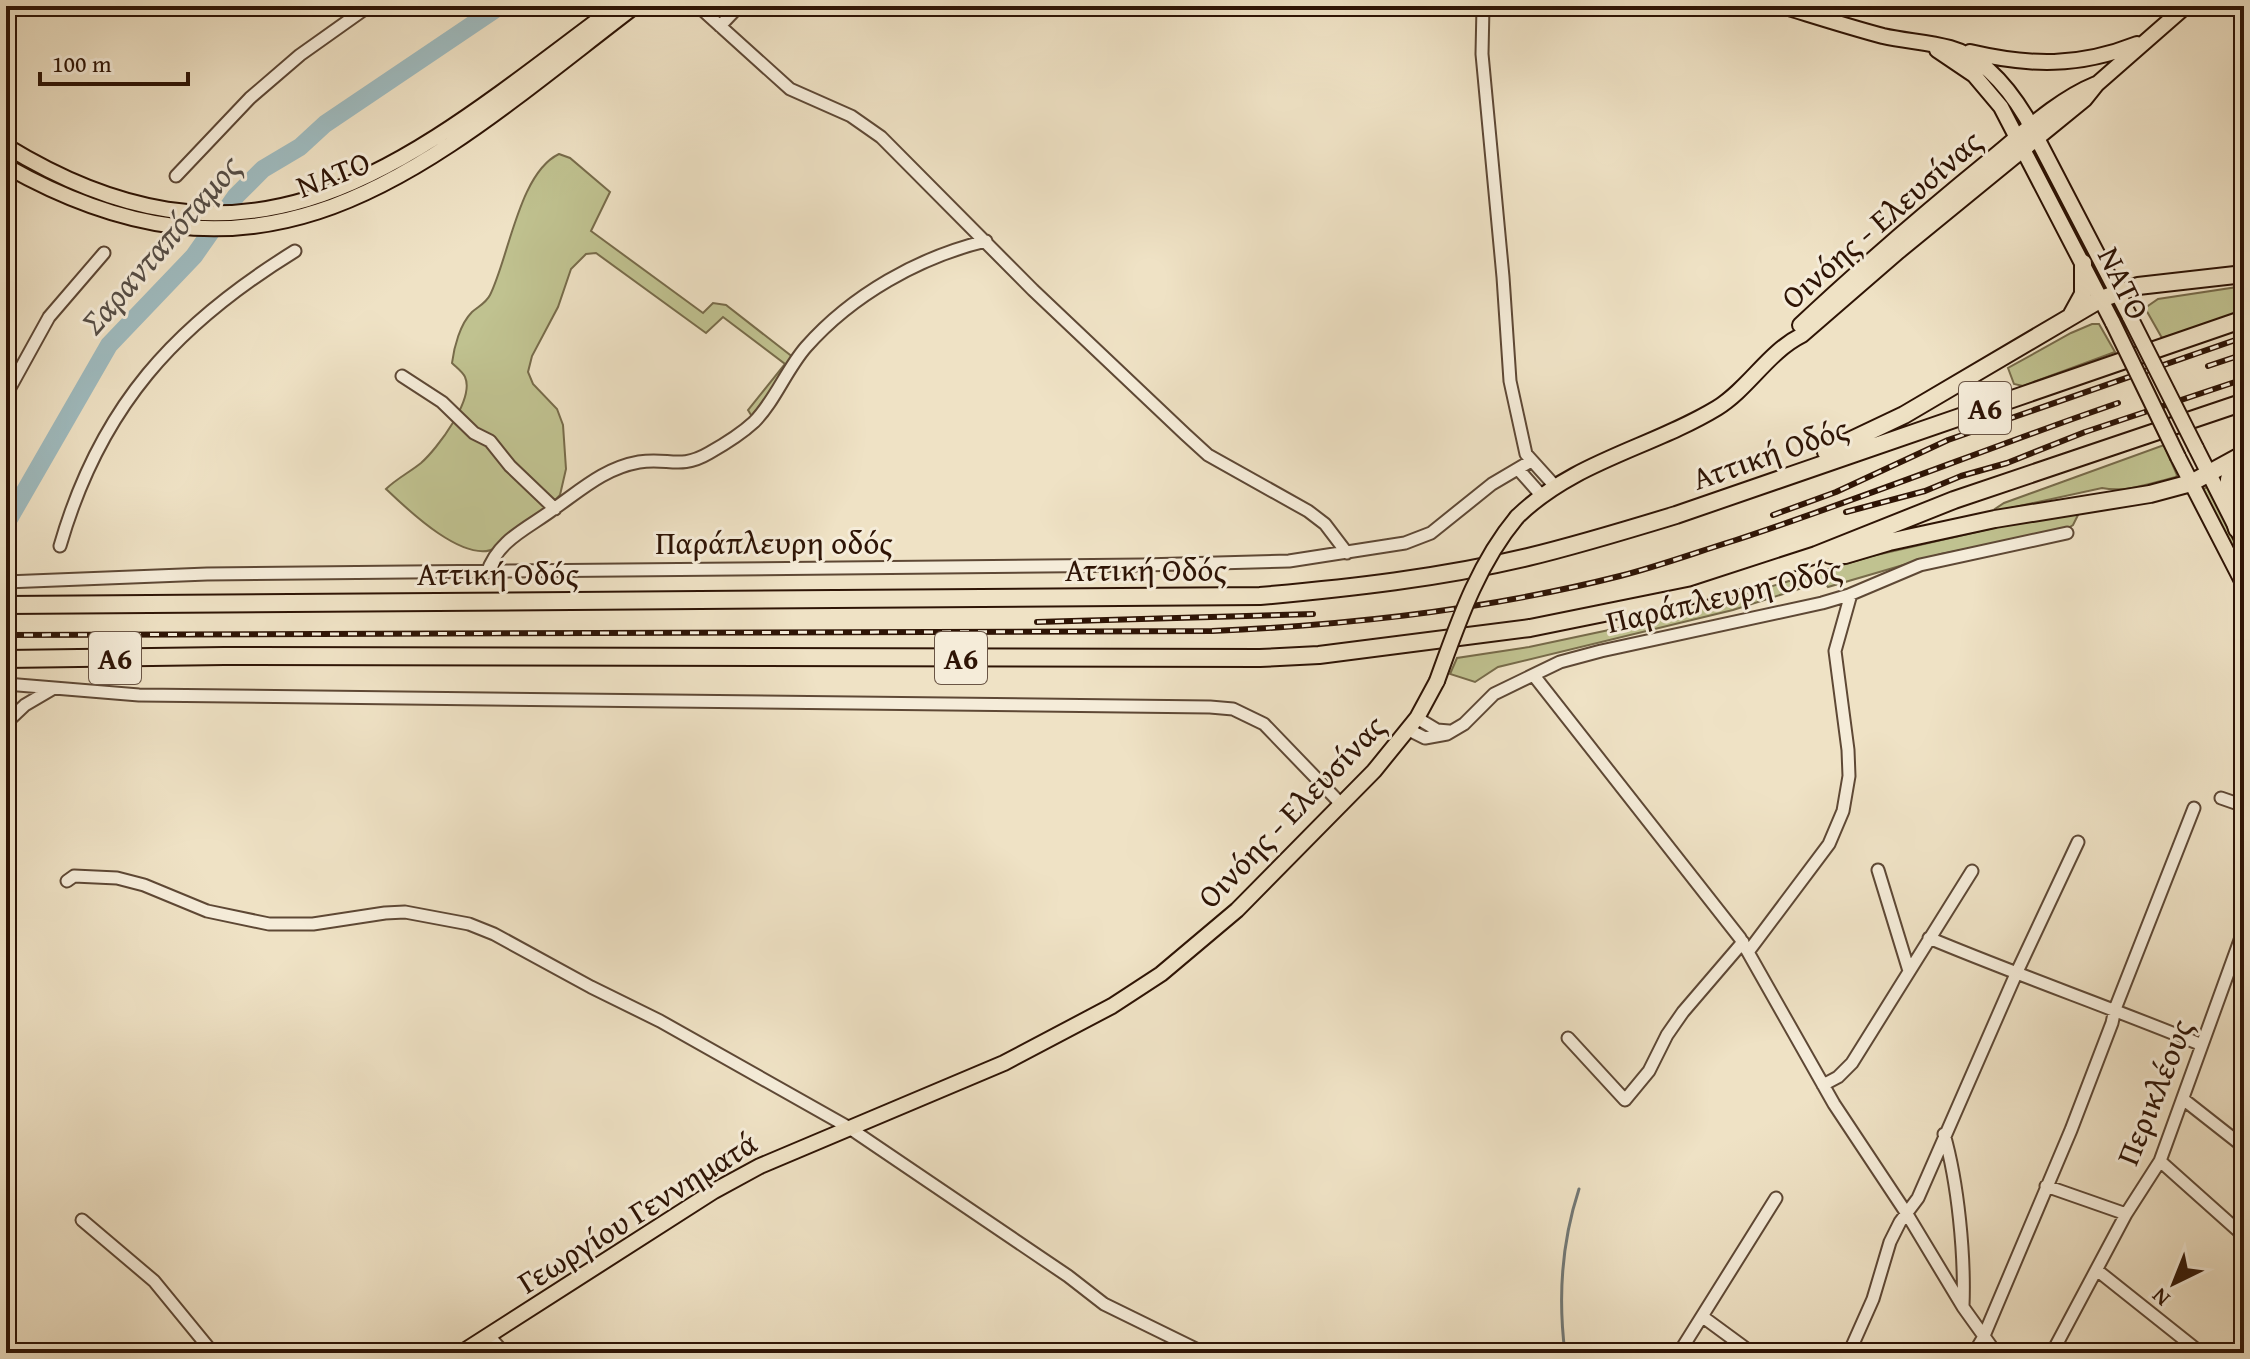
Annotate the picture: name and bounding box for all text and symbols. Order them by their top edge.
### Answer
scale bar [40,36,188,86]
text: 100 m [52,46,112,81]
street label: Οινόης - Ελευσίνας [1770,118,1992,320]
street label: ΝΑΤΟ [289,138,377,210]
water label: Σαρανταπόταμος [68,142,253,345]
street label: ΝΑΤΟ [2086,239,2162,327]
road number: Α6 [1959,382,2011,434]
street label: Αττική Οδός [1686,404,1855,502]
street label: Παράπλευρη οδός [655,519,893,566]
street label: Παράπλευρη Οδός [1601,545,1847,645]
street label: Αττική Οδός [1065,546,1228,593]
street label: Αττική Οδός [417,550,580,597]
road number: Α6 [89,632,141,684]
road number: Α6 [935,632,987,684]
street label: Οινόης - Ελευσίνας [1186,703,1396,918]
street label: Περικλέους [2103,1012,2205,1172]
street label: Γεωργίου Γεννηματά [508,1119,766,1305]
north arrow [2134,1243,2214,1323]
text: N [2144,1281,2177,1314]

